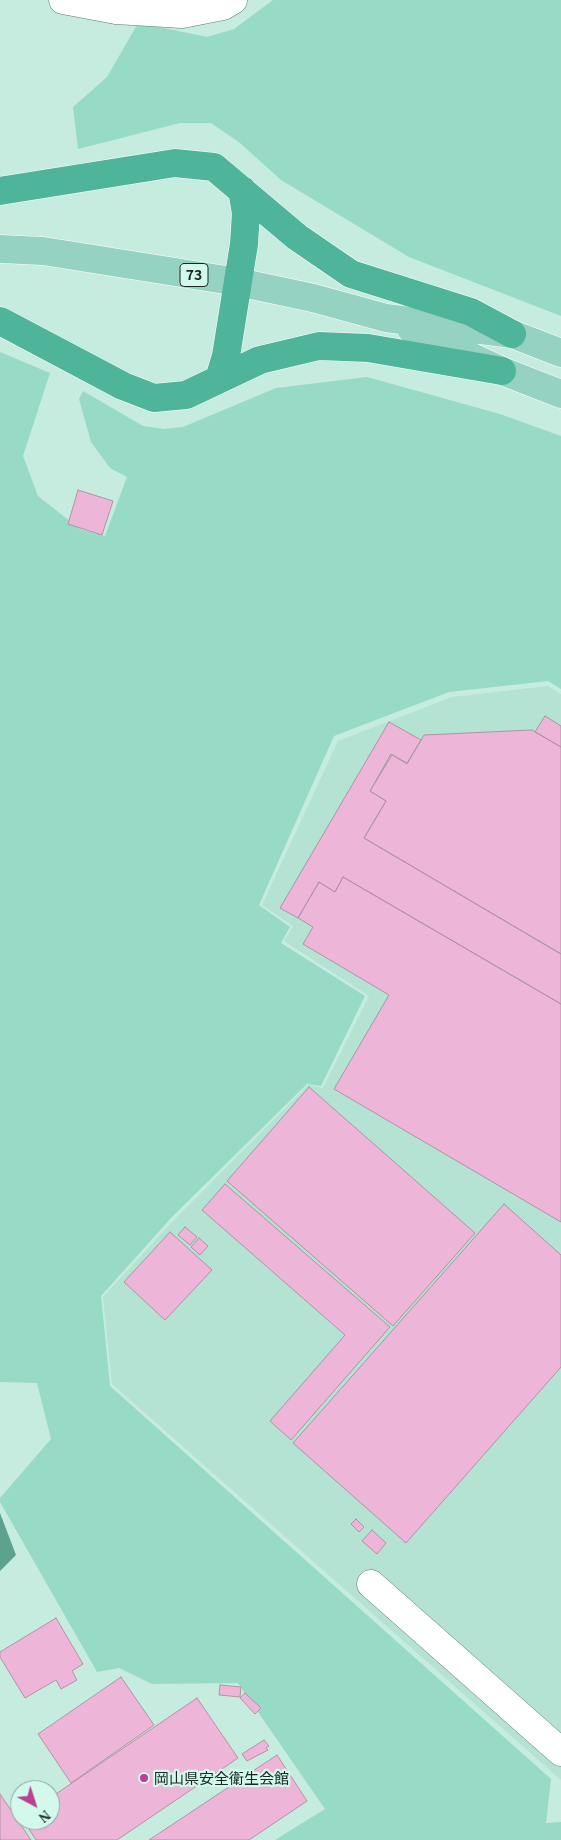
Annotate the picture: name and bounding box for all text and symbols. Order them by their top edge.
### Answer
road number: 73 [180,264,208,286]
place label: 岡山県安全衛生会館 [154,1769,289,1787]
marker: 岡山県安全衛生会館 [138,1772,150,1784]
north arrow [10,1780,60,1830]
text: N [36,1807,53,1825]

